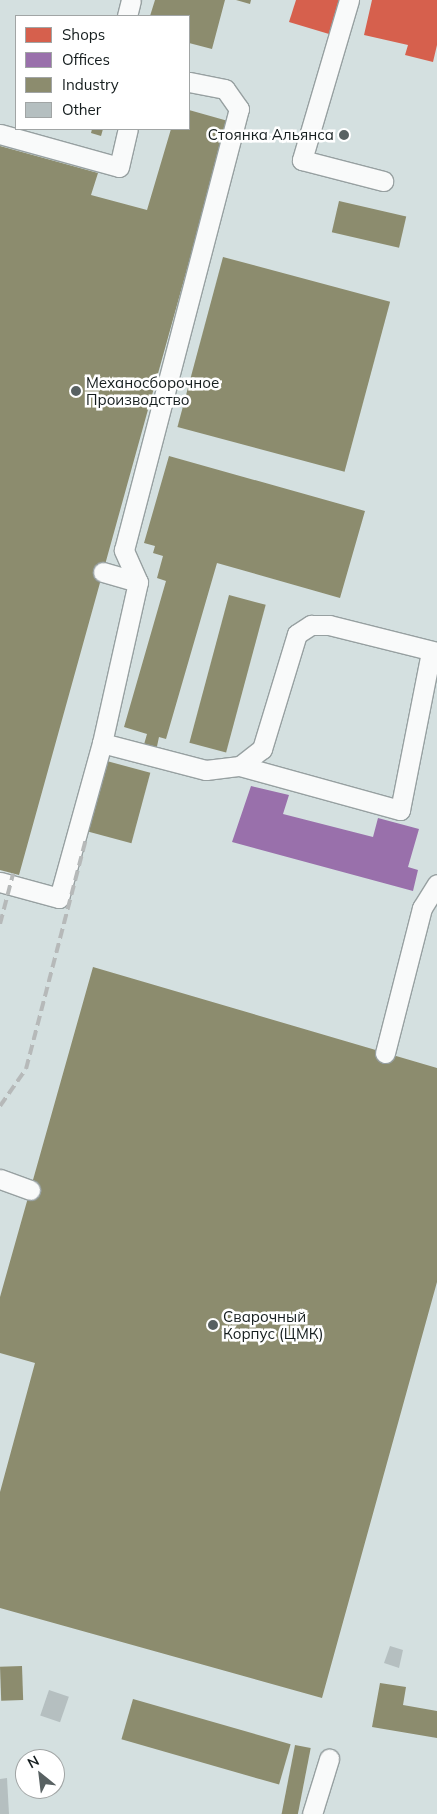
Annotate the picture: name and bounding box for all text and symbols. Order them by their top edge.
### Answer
legend [15,15,190,130]
text: Shops [62,25,105,44]
text: Offices [62,50,110,69]
text: Industry [62,75,119,94]
text: Other [62,100,101,119]
place label: Стоянка Альянса [208,126,334,144]
marker: Стоянка Альянса [338,129,350,141]
place label: Механосборочное Производство [86,373,219,408]
marker: Механосборочное Производство [70,385,82,397]
place label: Сварочный Корпус (ЦМК) [223,1307,323,1342]
marker: Сварочный Корпус (ЦМК) [207,1319,219,1331]
north arrow [15,1749,65,1799]
text: N [24,1751,42,1772]

